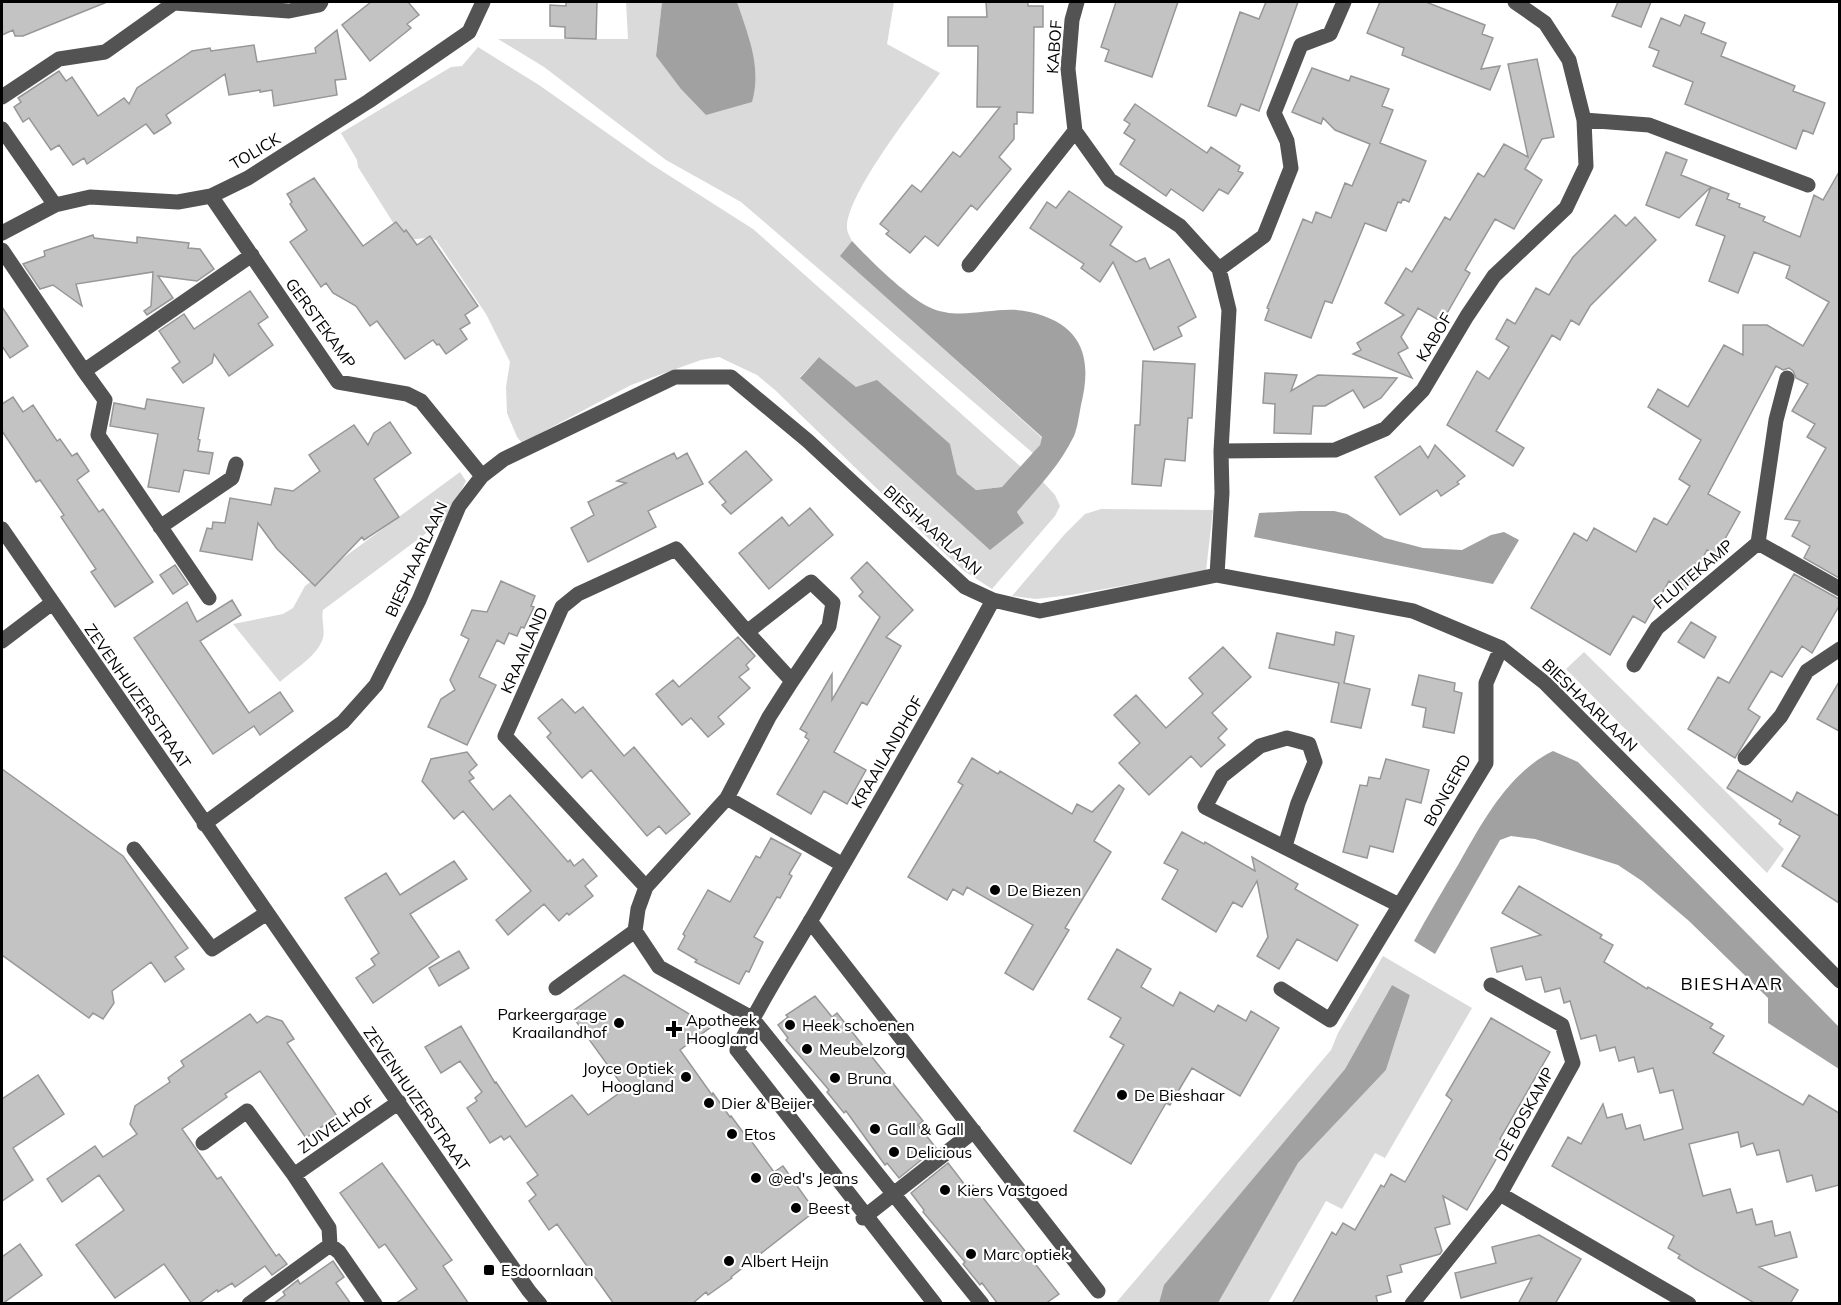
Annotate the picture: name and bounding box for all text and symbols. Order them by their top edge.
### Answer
street label: KABOF [1042,20,1066,74]
street label: TOLICK [226,128,285,174]
street label: GERSTEKAMP [282,274,360,372]
street label: KABOF [1412,309,1456,365]
street label: BIESHAARLAAN [880,481,986,579]
street label: BIESHAARLAAN [381,498,451,620]
street label: FLUITEKAMP [1649,535,1737,613]
street label: KRAAILAND [496,604,552,696]
street label: ZEVENHUIZERSTRAAT [81,620,196,772]
street label: BIESHAARLAAN [1538,654,1642,756]
street label: KRAAILANDHOF [847,692,927,812]
street label: BONGERD [1419,750,1475,830]
place label: De Biezen [1007,880,1081,900]
marker: De Biezen [988,883,1002,897]
district label: BIESHAAR [1680,972,1784,995]
place label: Parkeergarage Kraailandhof [497,1004,608,1042]
place label: Apotheek Hoogland [686,1010,759,1048]
place label: Heek schoenen [802,1015,915,1035]
marker: Parkeergarage Kraailandhof [612,1016,626,1030]
marker: Heek schoenen [783,1018,797,1032]
marker: Apotheek Hoogland [667,1022,681,1036]
street label: ZEVENHUIZERSTRAAT [360,1023,475,1175]
place label: Meubelzorg [819,1039,905,1059]
marker: Meubelzorg [800,1042,814,1056]
place label: Joyce Optiek Hoogland [582,1058,675,1096]
street label: DE BOSKAMP [1490,1064,1558,1164]
place label: Bruna [847,1068,892,1088]
marker: Joyce Optiek Hoogland [679,1070,693,1084]
marker: Bruna [828,1071,842,1085]
place label: De Bieshaar [1134,1085,1225,1105]
marker: De Bieshaar [1115,1088,1129,1102]
street label: ZUIVELHOF [294,1090,378,1158]
place label: Dier & Beijer [721,1093,812,1113]
marker: Dier & Beijer [702,1096,716,1110]
place label: Gall & Gall [887,1119,964,1139]
marker: Gall & Gall [868,1122,882,1136]
place label: Etos [744,1124,776,1144]
marker: Etos [725,1127,739,1141]
place label: Delicious [906,1142,972,1162]
marker: Delicious [887,1145,901,1159]
place label: @ed's Jeans [768,1168,858,1188]
marker: @ed's Jeans [749,1171,763,1185]
place label: Kiers Vastgoed [957,1180,1068,1200]
marker: Kiers Vastgoed [938,1183,952,1197]
place label: Beest [808,1198,850,1218]
marker: Beest [789,1201,803,1215]
place label: Marc optiek [983,1244,1070,1264]
marker: Marc optiek [964,1247,978,1261]
place label: Albert Heijn [741,1251,829,1271]
marker: Albert Heijn [722,1254,736,1268]
place label: Esdoornlaan [501,1260,594,1280]
marker: Esdoornlaan [482,1263,496,1277]

